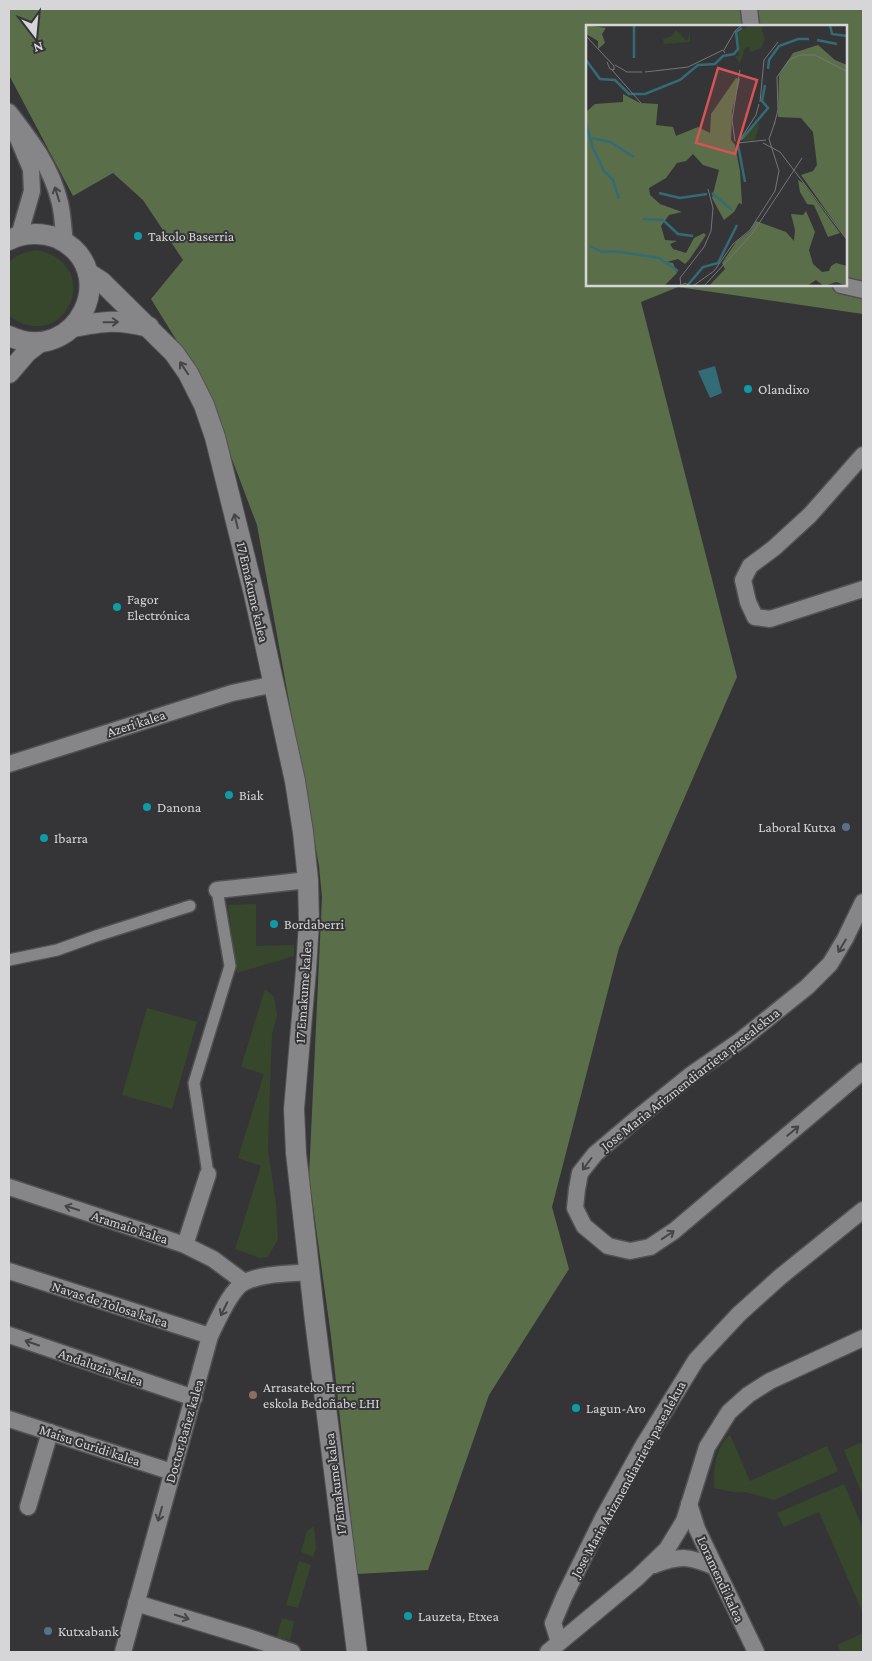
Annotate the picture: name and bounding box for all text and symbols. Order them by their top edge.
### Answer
north arrow [10,10,60,60]
inset map [586,25,847,286]
text: N [31,38,45,57]
one-way arrow [52,186,62,202]
place label: Takolo Baserria [148,228,235,244]
marker: Takolo Baserria [132,230,144,242]
one-way arrow [103,317,119,326]
one-way arrow [179,361,189,375]
place label: Olandixo [758,381,809,397]
marker: Olandixo [742,383,754,395]
one-way arrow [231,513,240,529]
street label: 17 Emakume kalea [234,540,272,644]
place label: Fagor Electrónica [127,591,190,623]
marker: Fagor Electrónica [111,601,123,613]
street label: Azeri kalea [105,706,168,740]
place label: Biak [239,787,264,803]
marker: Biak [223,789,235,801]
place label: Danona [157,799,202,815]
marker: Danona [141,801,153,813]
place label: Laboral Kutxa [758,819,837,835]
marker: Laboral Kutxa [840,821,852,833]
place label: Ibarra [54,830,89,846]
marker: Ibarra [38,832,50,844]
place label: Bordaberri [284,916,344,932]
marker: Bordaberri [268,918,280,930]
one-way arrow [836,938,846,952]
street label: 17 Emakume kalea [291,940,315,1044]
street label: Jose Maria Arizmendiarrieta pasealekua [596,1004,783,1155]
one-way arrow [786,1126,799,1137]
one-way arrow [581,1157,592,1170]
one-way arrow [65,1203,80,1212]
street label: Aramaio kalea [90,1207,171,1247]
one-way arrow [661,1230,675,1240]
street label: Navas de Tolosa kalea [50,1278,171,1331]
one-way arrow [219,1301,228,1316]
one-way arrow [25,1338,40,1347]
street label: Andaluzia kalea [57,1345,146,1389]
street label: Doctor Bañez kalea [162,1377,207,1485]
street label: Jose Maria Arizmendiarrieta pasealekua [566,1378,689,1582]
place label: Arrasateko Herri eskola Bedoñabe LHI [263,1379,379,1411]
marker: Arrasateko Herri eskola Bedoñabe LHI [247,1389,259,1401]
place label: Lagun-Aro [586,1400,646,1416]
marker: Lagun-Aro [570,1402,582,1414]
street label: Maisu Guridi kalea [37,1421,143,1469]
street label: 17 Emakume kalea [321,1432,349,1536]
one-way arrow [155,1506,164,1522]
street label: Loramendi kalea [694,1533,748,1625]
place label: Lauzeta, Etxea [418,1608,499,1624]
marker: Lauzeta, Etxea [402,1610,414,1622]
one-way arrow [174,1612,190,1622]
place label: Kutxabank [58,1623,119,1639]
marker: Kutxabank [42,1625,54,1637]

